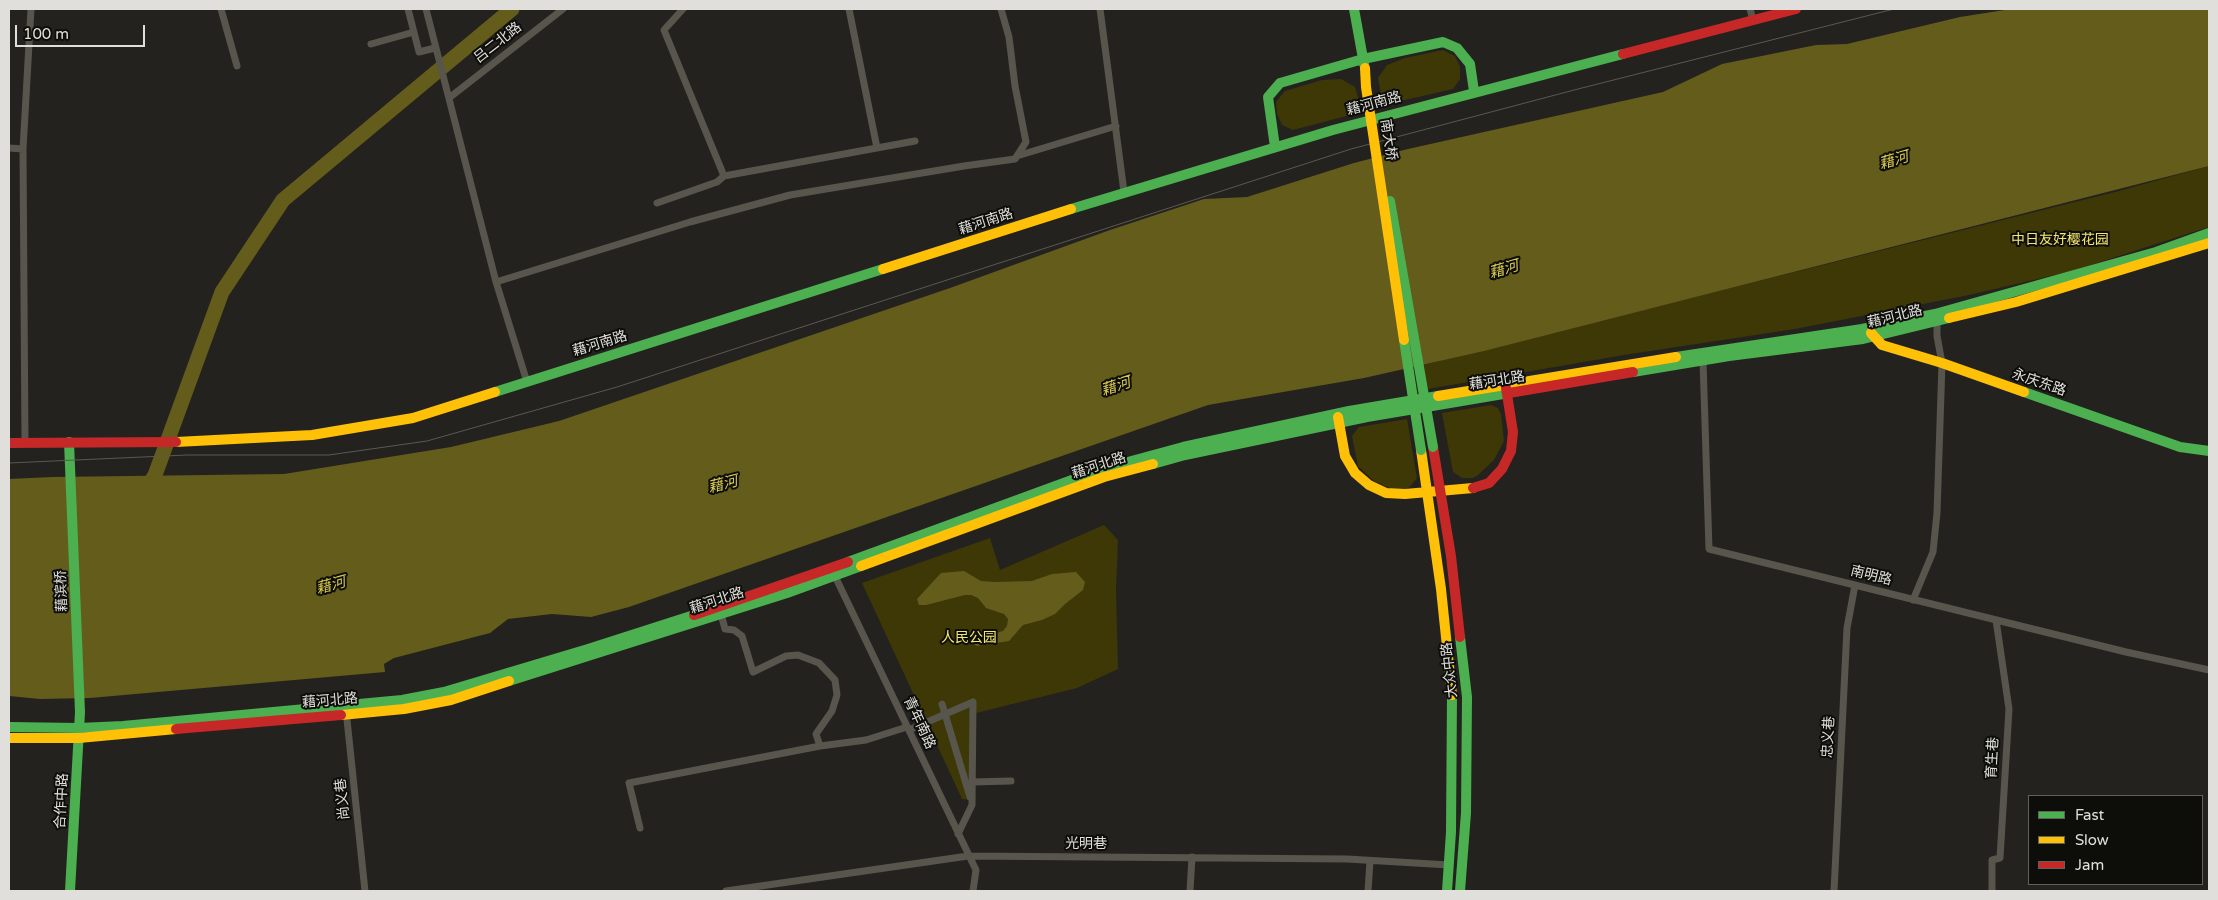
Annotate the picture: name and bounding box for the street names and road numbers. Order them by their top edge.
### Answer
street label: 吕二北路 [471,19,525,67]
street label: 藉河南路 [1345,89,1403,119]
street label: 南大桥 [1376,118,1400,162]
street label: 藉河南路 [957,205,1015,239]
street label: 藉河北路 [1866,302,1924,332]
street label: 藉河南路 [571,328,629,360]
street label: 永庆东路 [2010,366,2068,400]
street label: 藉河北路 [1468,368,1526,394]
street label: 藉河北路 [1070,449,1128,483]
street label: 南明路 [1849,563,1893,589]
street label: 藉滨桥 [53,570,71,612]
street label: 藉河北路 [688,584,746,618]
street label: 大众中路 [1439,641,1461,699]
street label: 藉河北路 [301,690,359,712]
street label: 青年南路 [900,694,938,752]
street label: 忠义巷 [1820,716,1838,758]
street label: 育生巷 [1984,737,2002,779]
street label: 合作中路 [52,773,72,829]
street label: 尚义巷 [332,777,354,821]
street label: 光明巷 [1065,836,1107,852]

